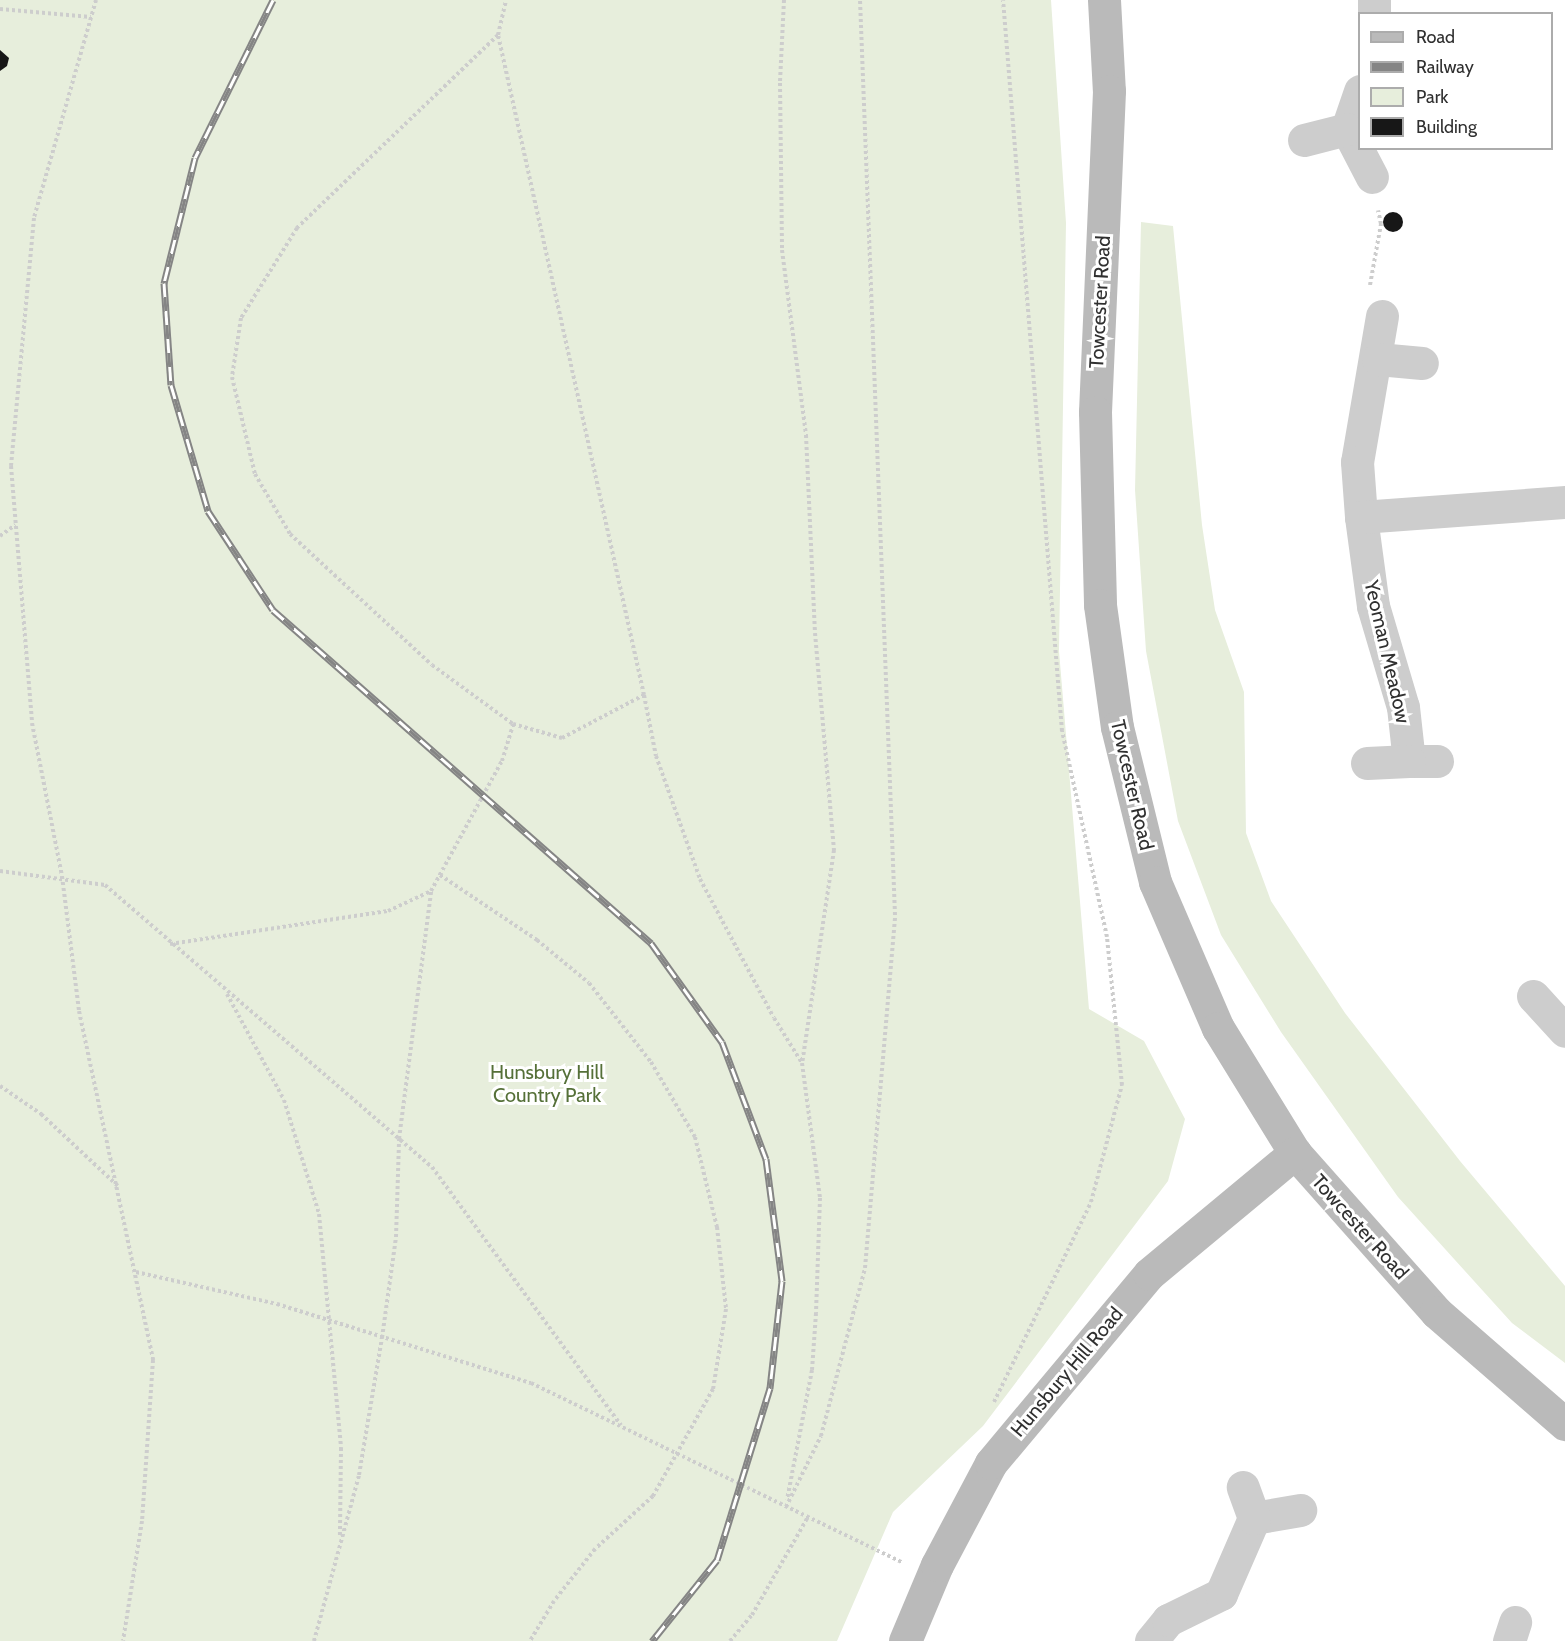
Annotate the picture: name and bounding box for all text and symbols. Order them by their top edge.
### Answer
legend [1358,12,1553,150]
text: Road [1416,26,1455,48]
text: Railway [1416,56,1474,78]
text: Park [1416,86,1448,108]
text: Building [1416,116,1477,138]
street label: Towcester Road [1085,235,1115,369]
street label: Yeoman Meadow [1359,578,1415,726]
street label: Towcester Road [1105,718,1159,852]
park label: Hunsbury Hill Country Park [490,1061,604,1108]
street label: Towcester Road [1307,1170,1413,1284]
street label: Hunsbury Hill Road [1006,1302,1128,1442]

